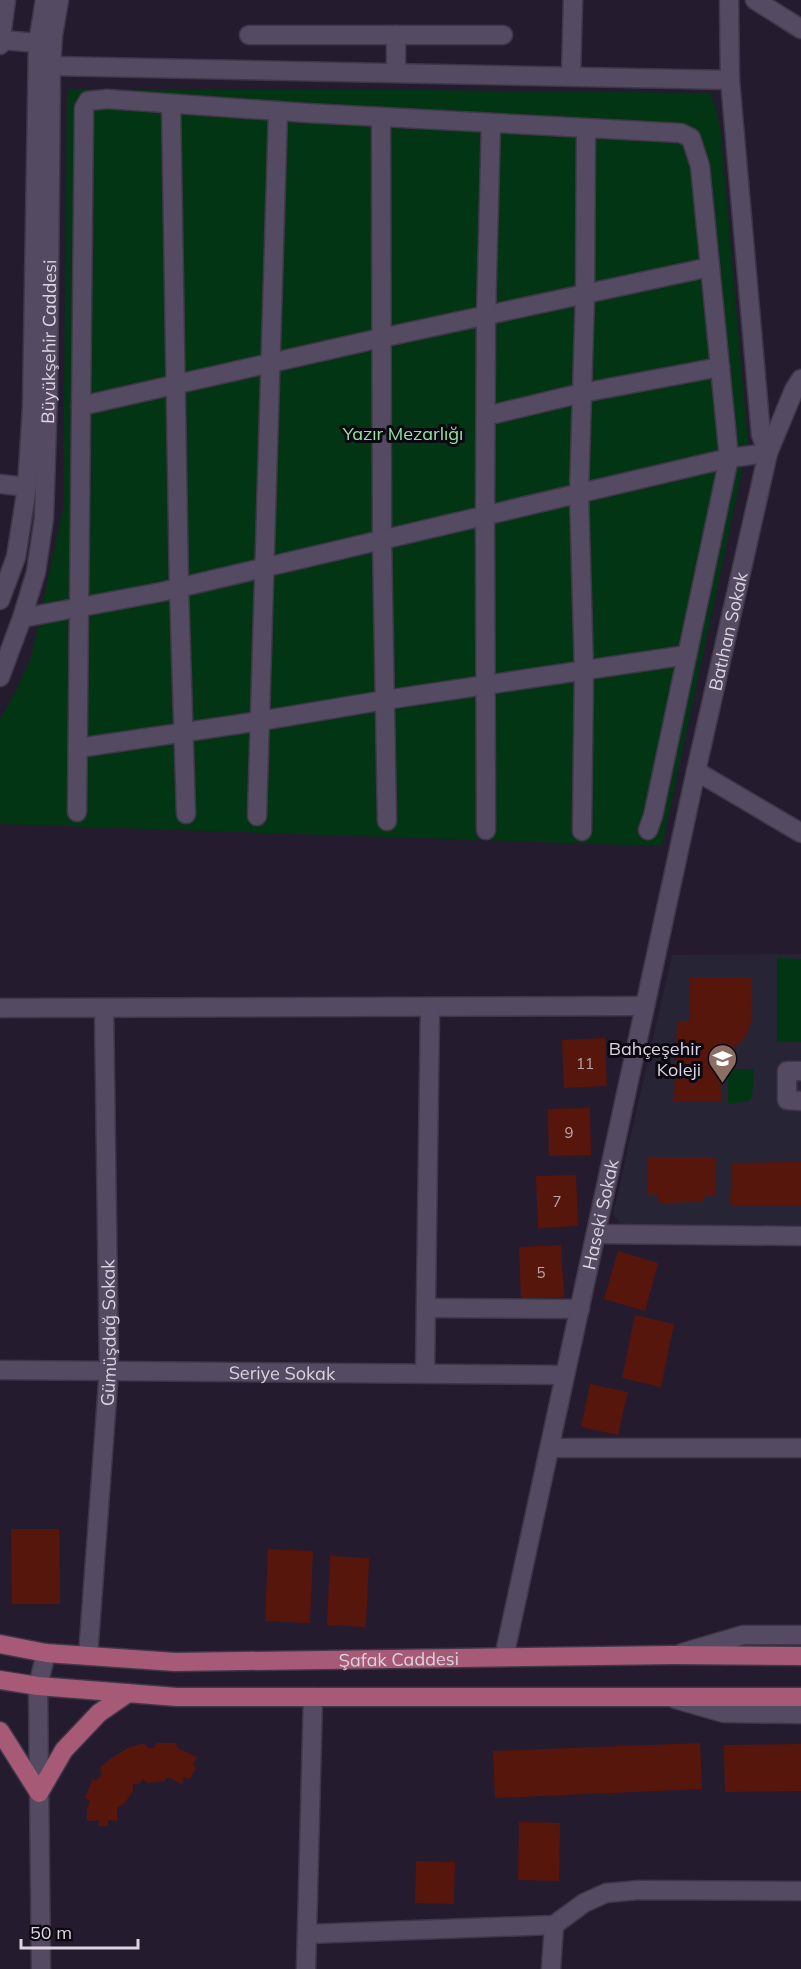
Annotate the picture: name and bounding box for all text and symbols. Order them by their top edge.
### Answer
street label: Büyükşehir Caddesi [35,260,61,424]
park label: Yazır Mezarlığı [342,422,463,445]
street label: Batıhan Sokak [703,569,752,693]
place label: Bahçeşehir Koleji [609,1037,701,1081]
school or university icon: Bahçeşehir Koleji [706,1042,738,1084]
house number: 11 [576,1054,594,1073]
house number: 9 [564,1123,574,1142]
street label: Haseki Sokak [577,1156,623,1272]
house number: 7 [552,1192,562,1211]
street label: Gümüşdağ Sokak [95,1259,121,1407]
house number: 5 [536,1263,546,1282]
street label: Seriye Sokak [229,1361,336,1384]
street label: Şafak Caddesi [338,1647,459,1671]
scale bar [21,1912,138,1950]
text: 50 m [30,1921,72,1944]

